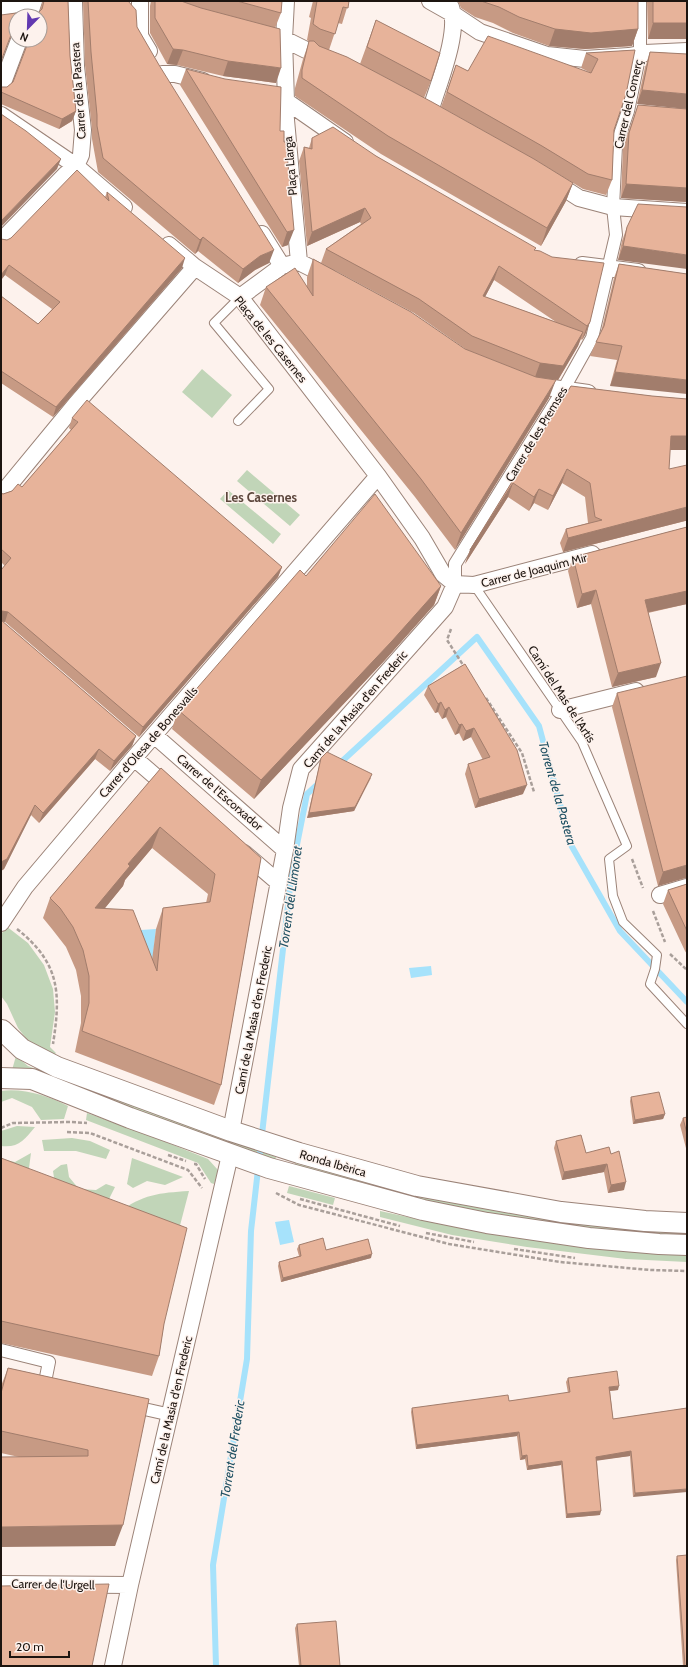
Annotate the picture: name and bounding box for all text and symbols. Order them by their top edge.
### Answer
north arrow [8,8,48,48]
text: N [18,29,30,45]
street label: Carrer de la Pastera [67,42,89,140]
street label: Carrer del Comerç [610,57,646,150]
street label: Plaça Llarga [280,136,300,196]
street label: Plaça de les Casernes [231,293,311,385]
street label: Carrer de les Premses [502,384,570,484]
district label: Les Casernes [225,489,297,505]
street label: Carrer de Joaquim Mir [479,550,589,590]
street label: Camí del Mas de l'Artís [525,643,599,745]
street label: Camí de la Masia d'en Frederic [300,647,411,771]
street label: Carrer d'Olesa de Bonesvalls [96,683,201,801]
water label: Torrent de la Pastera [536,739,580,847]
street label: Carrer de l'Escorxador [174,750,266,834]
water label: Torrent del Llimonet [275,844,305,949]
street label: Camí de la Masia d'en Frederic [231,944,275,1096]
street label: Ronda Ibèrica [298,1146,368,1180]
street label: Camí de la Masia d'en Frederic [147,1334,195,1485]
water label: Torrent del Frederic [216,1398,248,1499]
street label: Carrer de l'Urgell [11,1576,95,1592]
scale bar [10,1633,69,1659]
text: 20 m [16,1639,44,1654]

